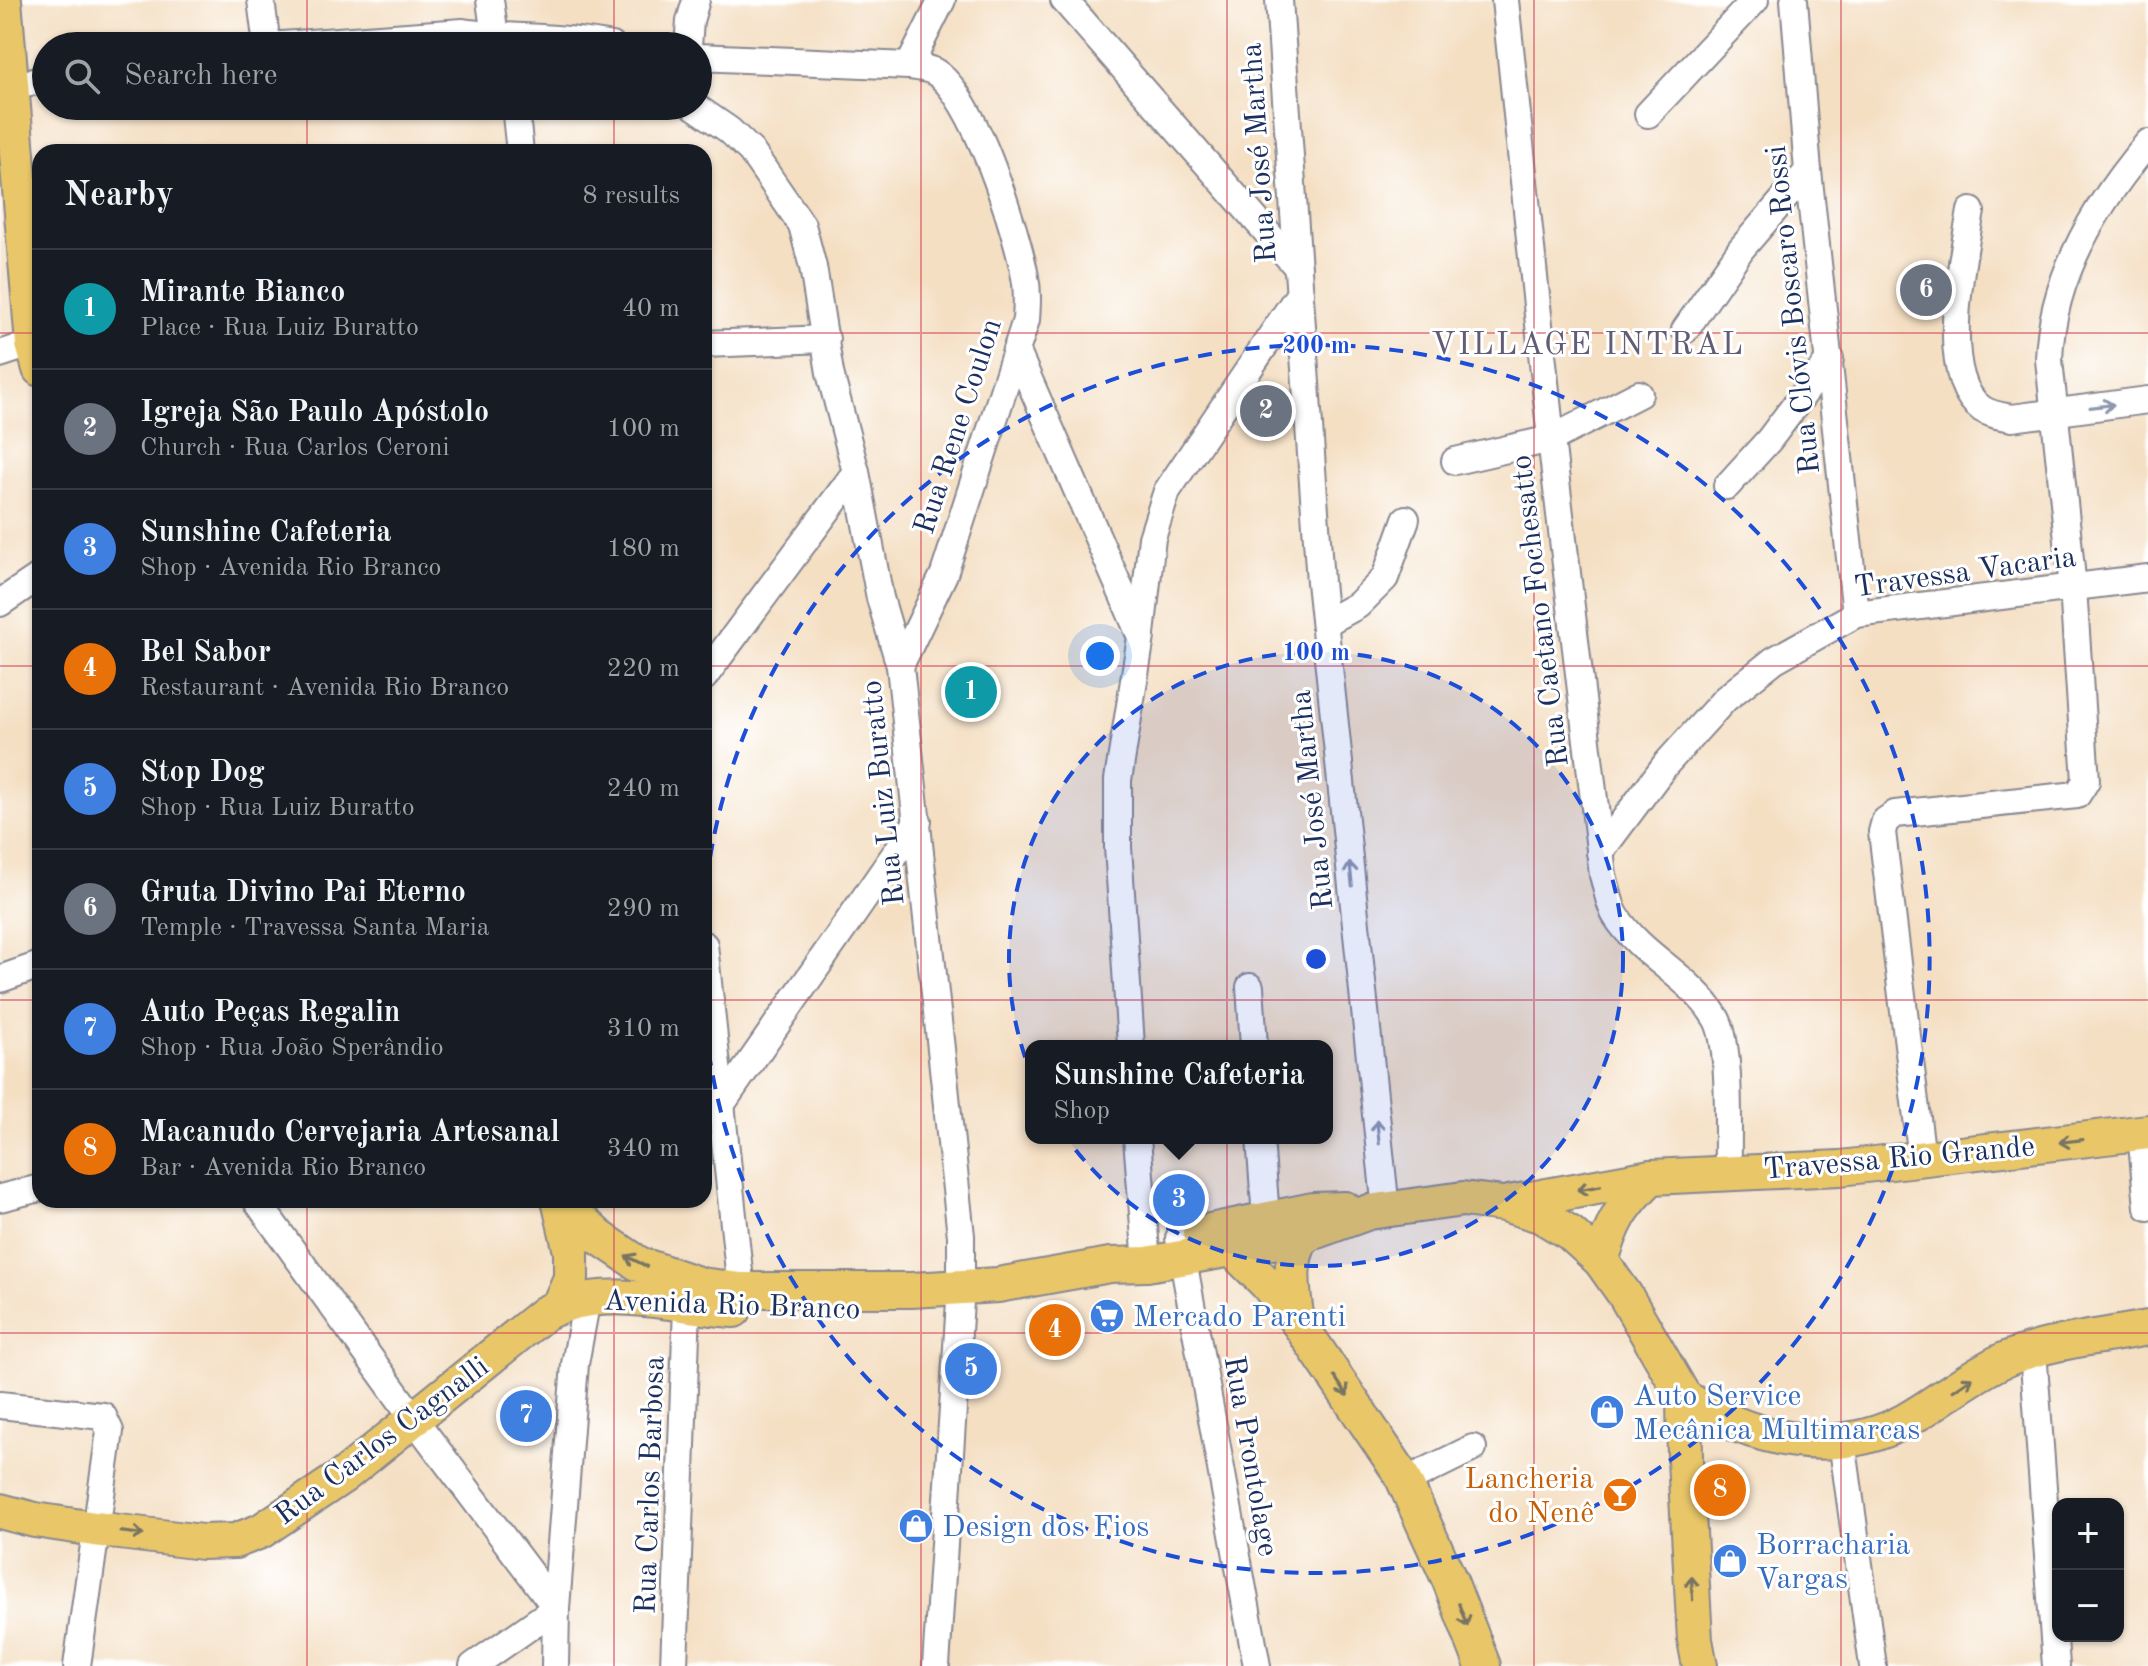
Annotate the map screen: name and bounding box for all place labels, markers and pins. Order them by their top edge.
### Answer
pin: 6 [1900,260,1952,320]
pin: 2 [1240,381,1292,441]
pin: 1 [945,662,997,722]
centre of rings [1302,945,1330,973]
pin: 3 [1153,1170,1205,1230]
supermarket icon: Mercado Parenti [1088,1297,1126,1335]
pin: 4 [1029,1300,1081,1360]
place label: Mercado Parenti [1133,1303,1346,1333]
pin: 5 [945,1339,997,1399]
place label: Auto Service Mecânica Multimarcas [1633,1382,1920,1446]
pin: 7 [500,1386,552,1446]
shop icon: Auto Service Mecânica Multimarcas [1588,1393,1626,1431]
pin: 8 [1694,1460,1746,1520]
place label: Lancheria do Nenê [1464,1465,1594,1529]
bar icon: Lancheria do Nenê [1601,1476,1639,1514]
shop icon: Design dos Fios [897,1507,935,1545]
place label: Design dos Fios [942,1513,1149,1543]
place label: Borracharia Vargas [1756,1531,1911,1595]
shop icon: Borracharia Vargas [1711,1542,1749,1580]

